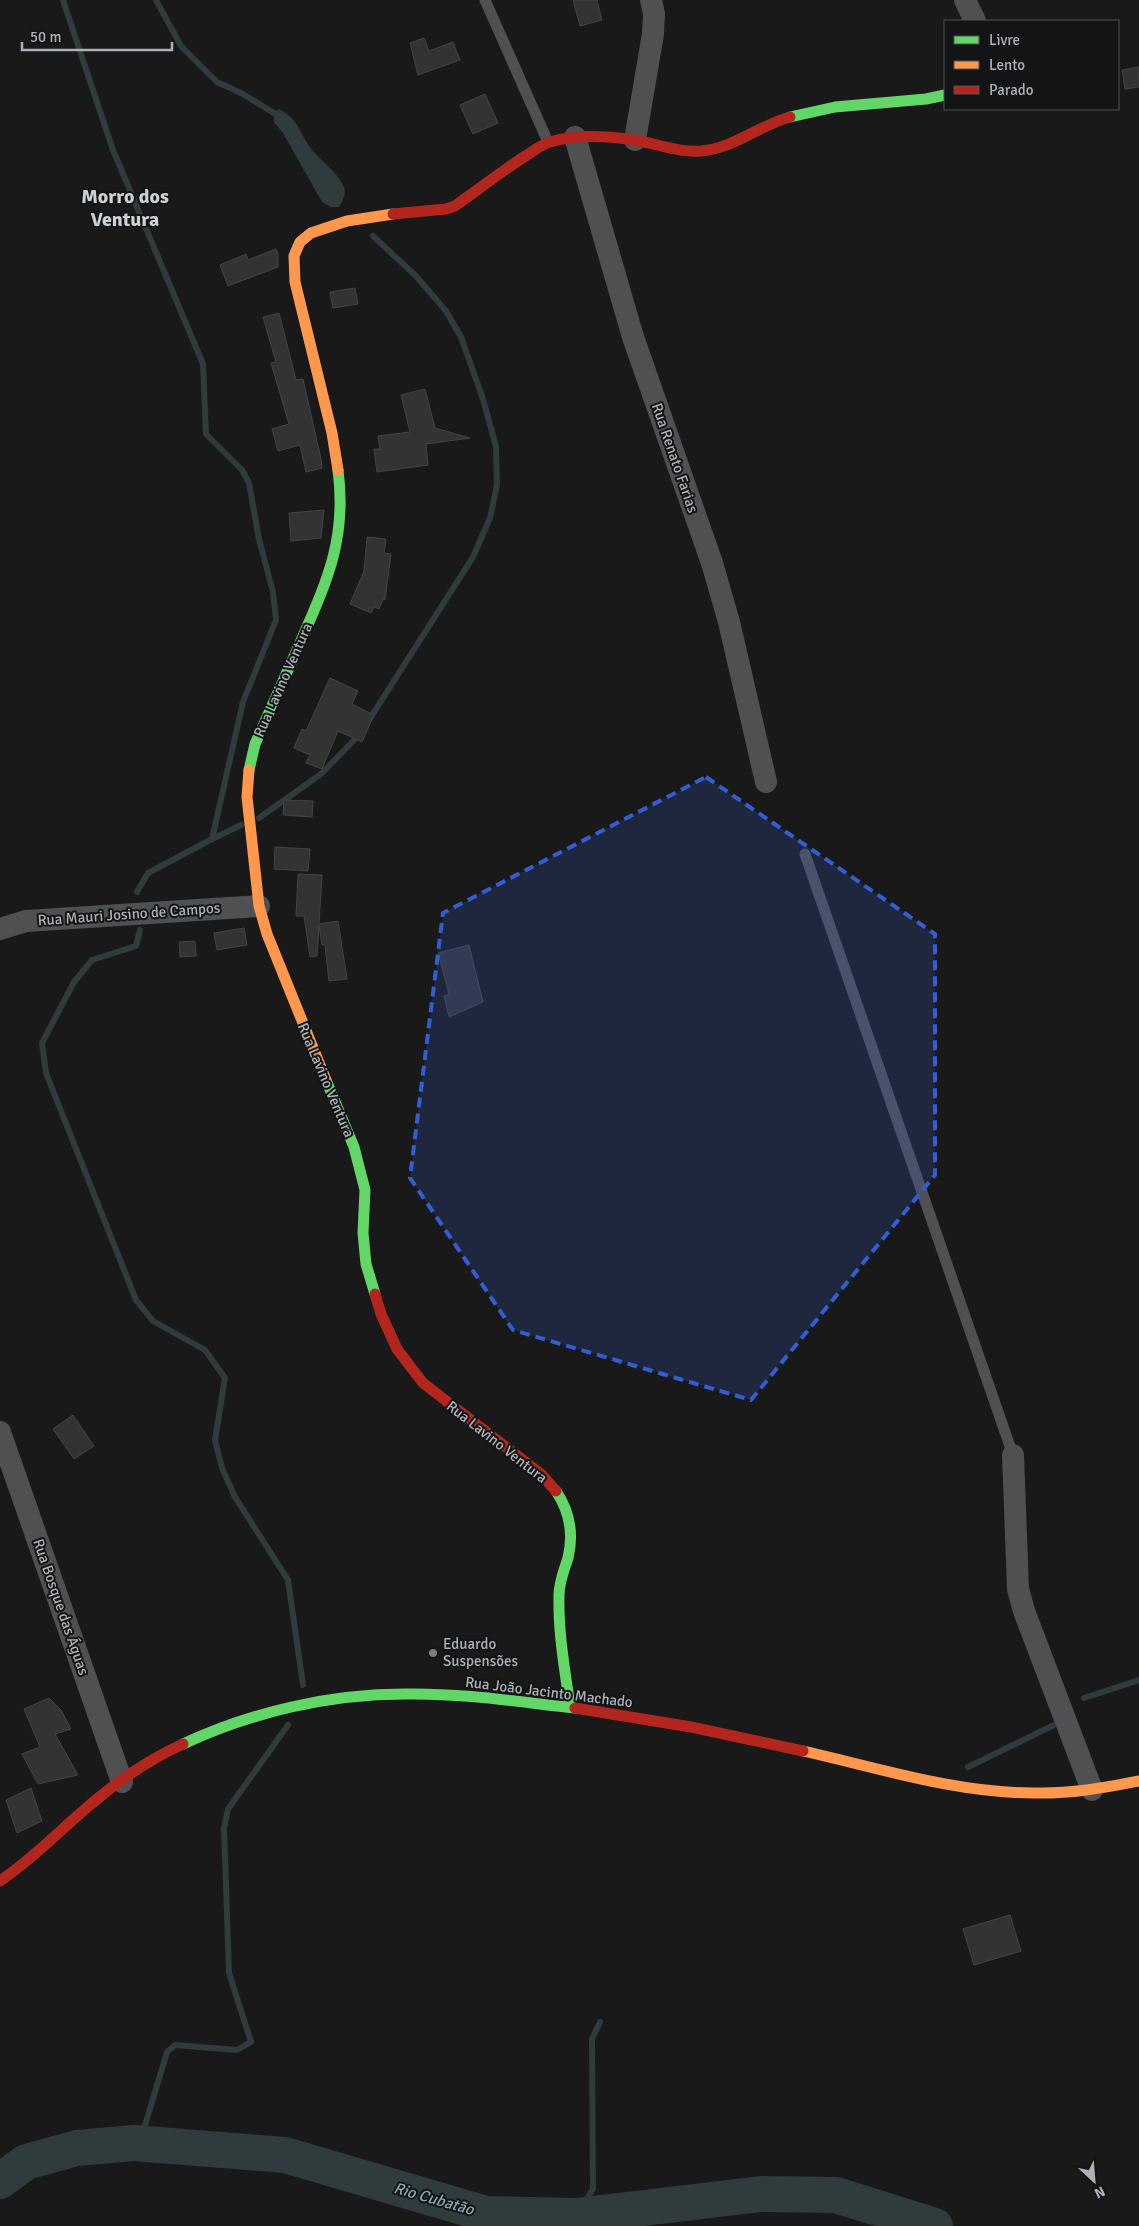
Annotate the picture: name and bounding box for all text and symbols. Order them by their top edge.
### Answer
scale bar [22,20,172,52]
legend [944,20,1119,110]
text: 50 m [30,28,61,46]
text: Livre [989,31,1020,49]
text: Lento [989,56,1025,74]
text: Parado [989,81,1034,99]
district label: Morro dos Ventura [81,184,169,232]
street label: Rua Renato Farias [648,401,702,516]
street label: Rua Lavino Ventura [250,620,316,740]
street label: Rua Mauri Josino de Campos [37,899,221,929]
street label: Rua Lavino Ventura [294,1020,358,1140]
street label: Rua Lavino Ventura [443,1397,551,1487]
street label: Rua Bosque das Águas [29,1536,94,1678]
place label: Eduardo Suspensões [443,1635,519,1670]
marker: Eduardo Suspensões [427,1647,439,1659]
street label: Rua João Jacinto Machado [464,1673,634,1711]
north arrow [1069,2156,1119,2206]
water label: Rio Cubatão [391,2178,477,2220]
text: N [1091,2182,1108,2202]

